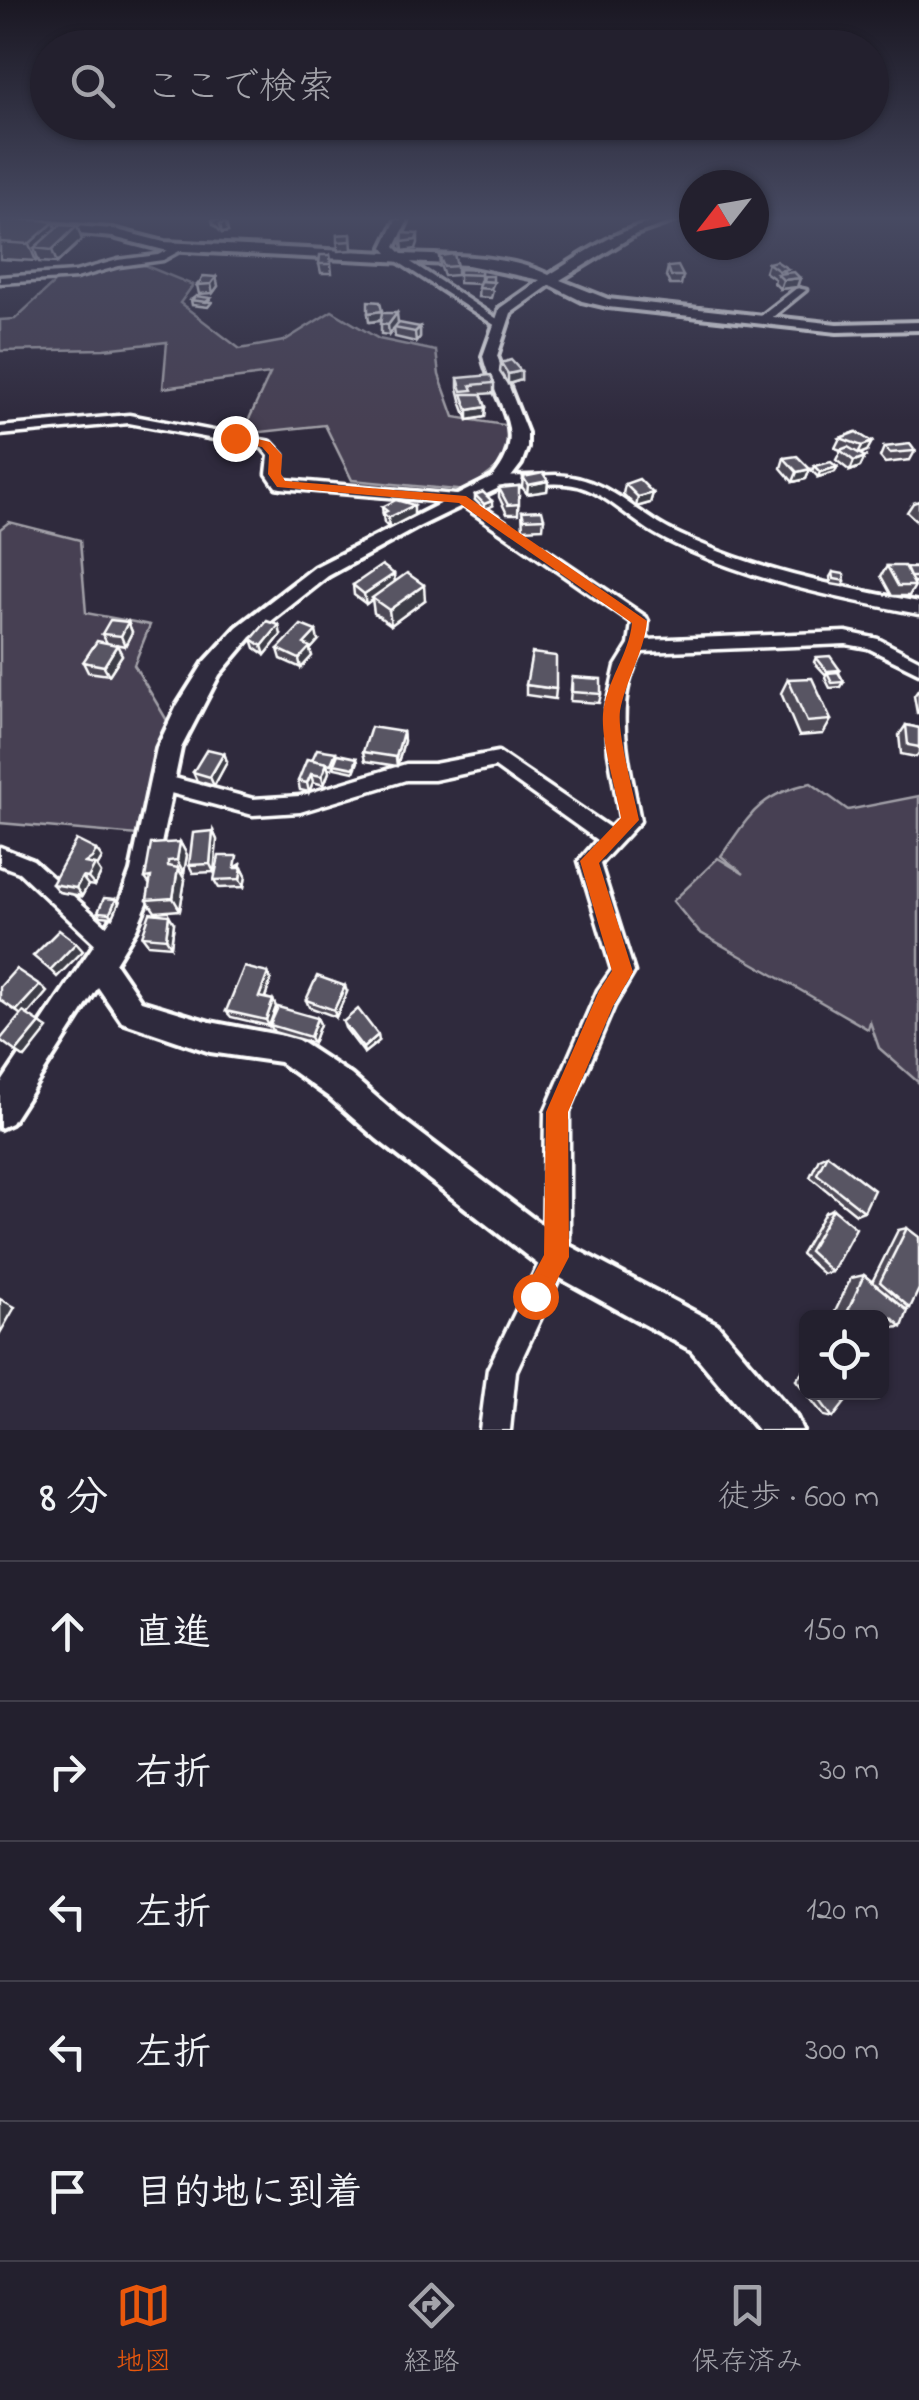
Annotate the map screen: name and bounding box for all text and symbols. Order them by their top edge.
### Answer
search box [30,30,889,140]
icon: search [65,58,120,113]
text: ここで検索 [145,61,335,117]
north arrow [679,170,769,260]
route end [213,416,259,462]
route start [513,1274,559,1320]
map controls [799,1310,889,1400]
button: locate [799,1310,889,1400]
text: 8 分 [40,1469,108,1530]
text: 徒歩 · 600 m [718,1475,879,1522]
icon: ahead [40,1604,95,1659]
text: 直進 [135,1607,211,1663]
text: 150 m [804,1608,879,1655]
icon: right [40,1744,95,1799]
text: 右折 [135,1747,211,1803]
text: 30 m [819,1748,879,1795]
icon: left [40,1884,95,1939]
text: 左折 [135,1887,211,1943]
text: 120 m [806,1888,879,1935]
icon: left [40,2024,95,2079]
text: 左折 [135,2027,211,2083]
text: 300 m [805,2028,879,2075]
icon: arrive [40,2164,95,2219]
text: 目的地に到着 [135,2167,363,2223]
tab: 地図 [116,2278,172,2384]
tab: 経路 [403,2278,459,2384]
tab: 保存済み [691,2278,803,2384]

